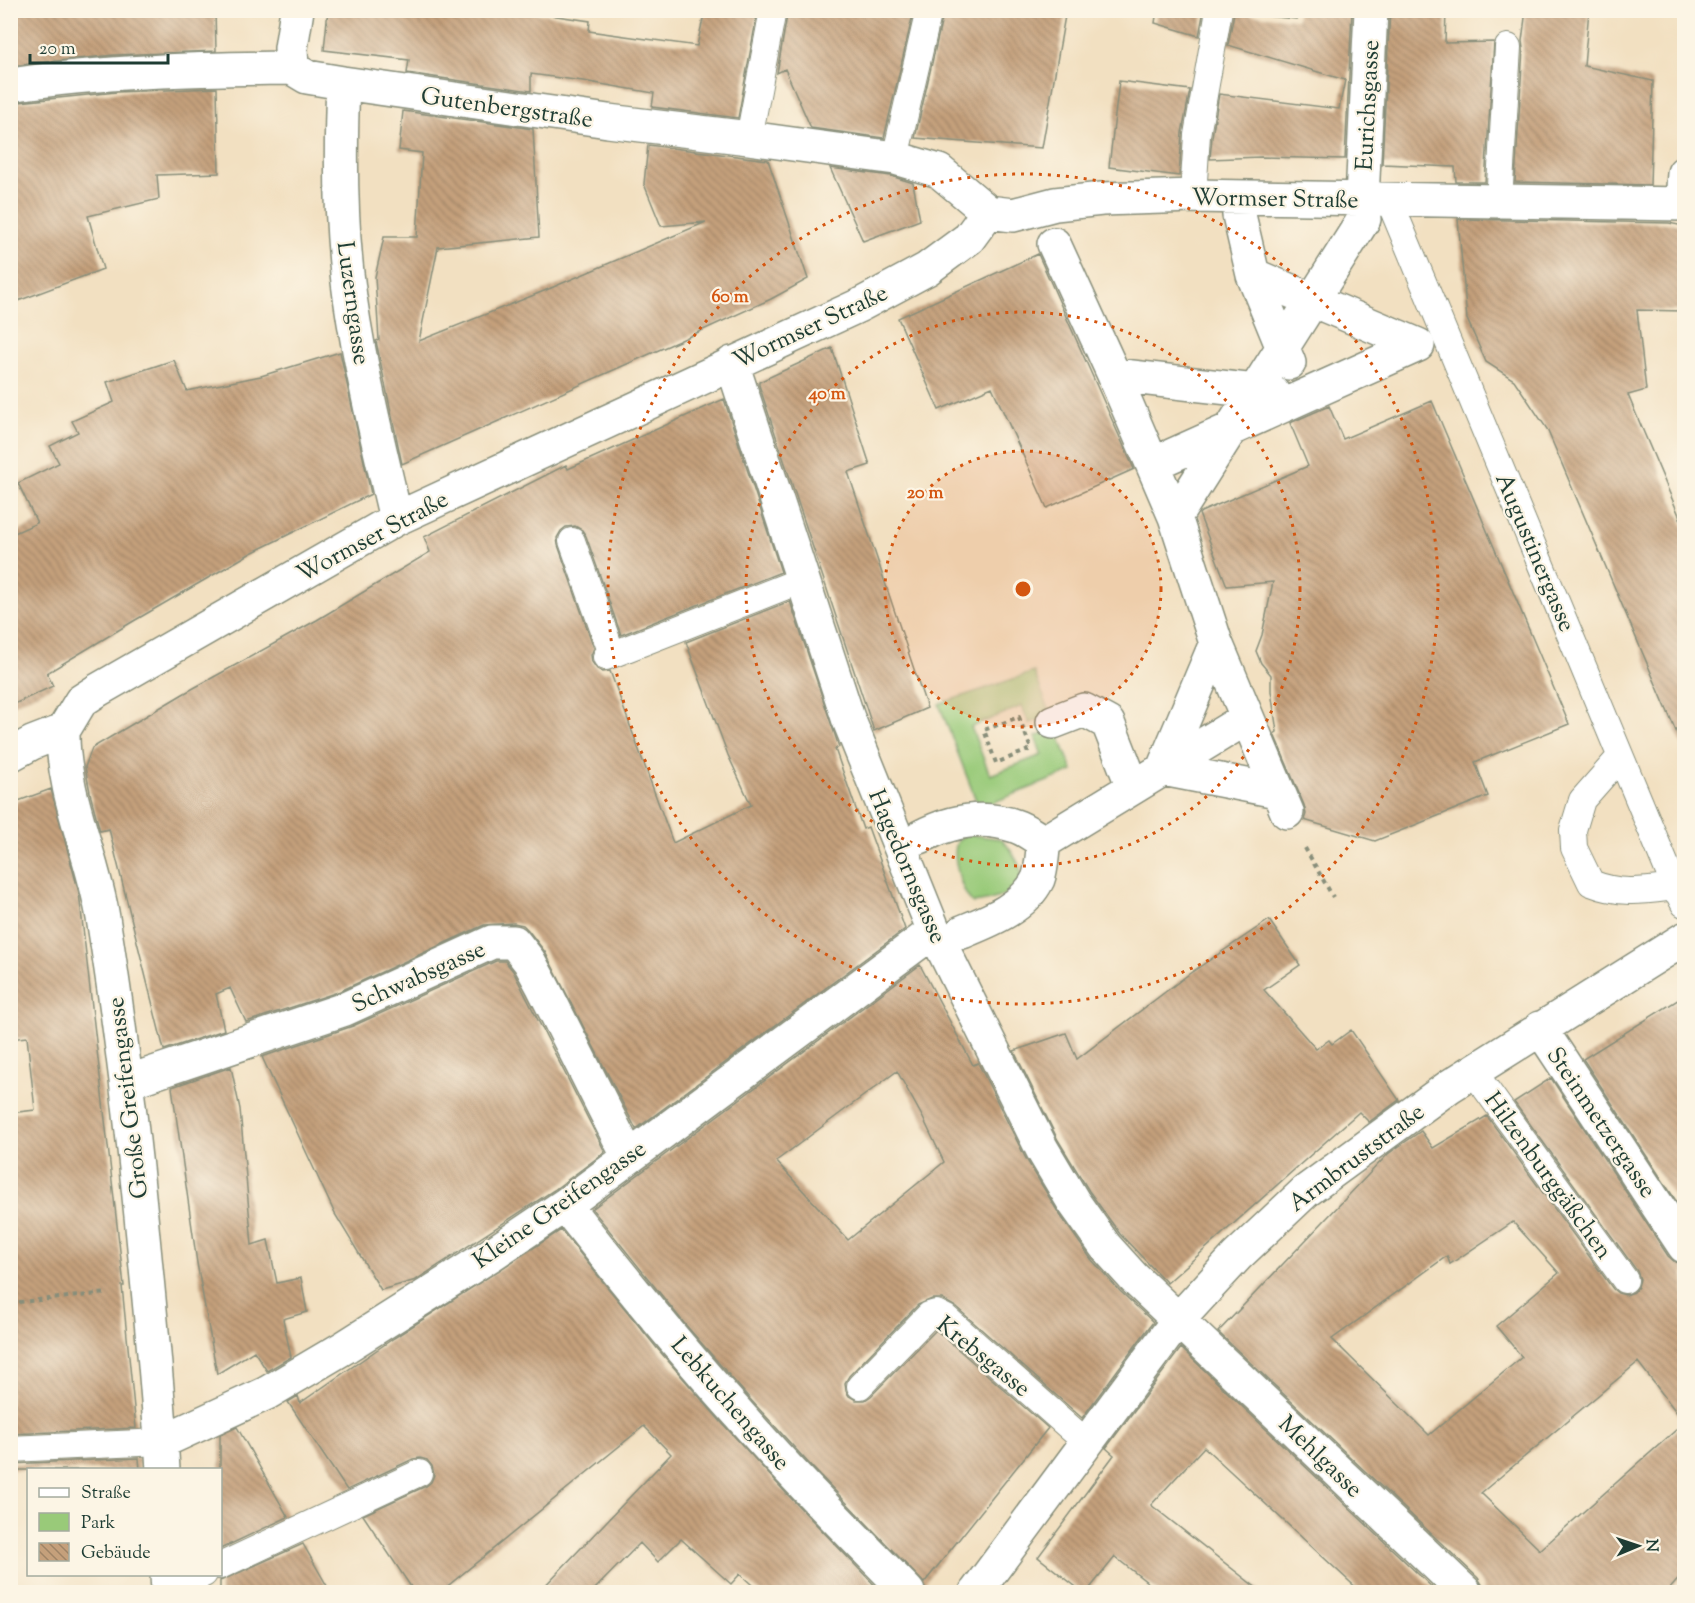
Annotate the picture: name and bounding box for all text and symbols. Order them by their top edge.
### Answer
scale bar [30,27,168,65]
text: 20 m [39,37,76,63]
street label: Eurichsgasse [1349,39,1389,171]
street label: Gutenbergstraße [419,80,595,138]
street label: Wormser Straße [1191,182,1359,218]
street label: Luzerngasse [327,239,378,367]
street label: Wormser Straße [728,277,894,379]
text: 60 m [711,285,749,311]
text: 40 m [807,382,846,408]
street label: Augustinergasse [1485,468,1583,637]
text: 20 m [907,481,943,507]
street label: Wormser Straße [291,483,455,592]
centre of rings [1013,579,1033,599]
street label: Hagedornsgasse [858,784,954,949]
street label: Schwabsgasse [347,933,491,1022]
street label: Große Greifengasse [100,995,158,1201]
street label: Steinmetzergasse [1537,1041,1664,1205]
street label: Hilzenburggäßchen [1475,1085,1620,1267]
street label: Armbruststraße [1282,1096,1432,1221]
street label: Kleine Greifengasse [467,1133,654,1278]
street label: Krebsgasse [928,1309,1037,1406]
street label: Lebkuchengasse [662,1330,797,1479]
street label: Mehlgasse [1270,1408,1370,1507]
legend [27,1468,222,1576]
text: Straße [81,1481,131,1507]
text: Park [81,1511,116,1537]
north arrow [1608,1516,1668,1576]
text: N [1639,1539,1662,1553]
text: Gebäude [81,1541,151,1567]

